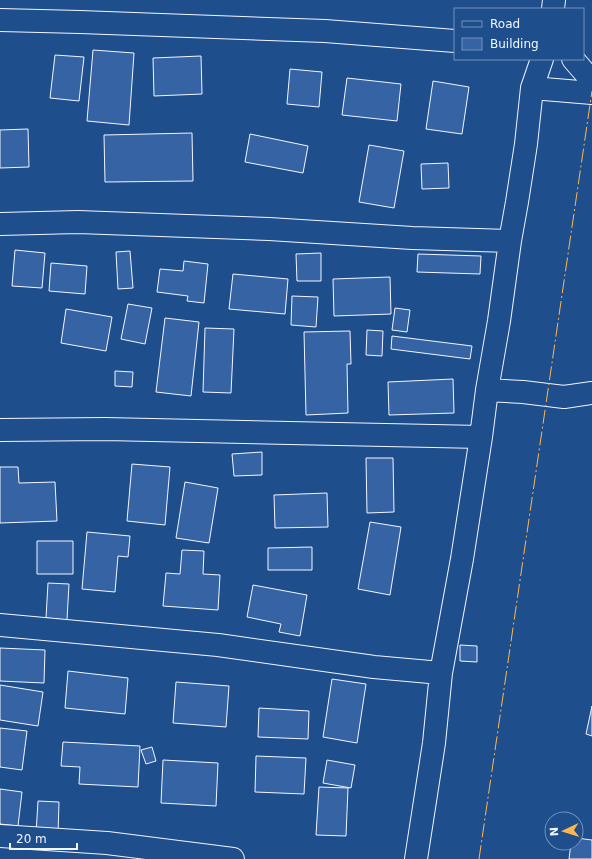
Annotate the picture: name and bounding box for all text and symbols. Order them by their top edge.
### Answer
legend [454,8,584,60]
text: Road [490,17,520,31]
text: Building [490,37,539,51]
north arrow [544,811,584,851]
scale bar [10,825,77,851]
text: N [548,827,561,837]
text: 20 m [16,832,47,846]

